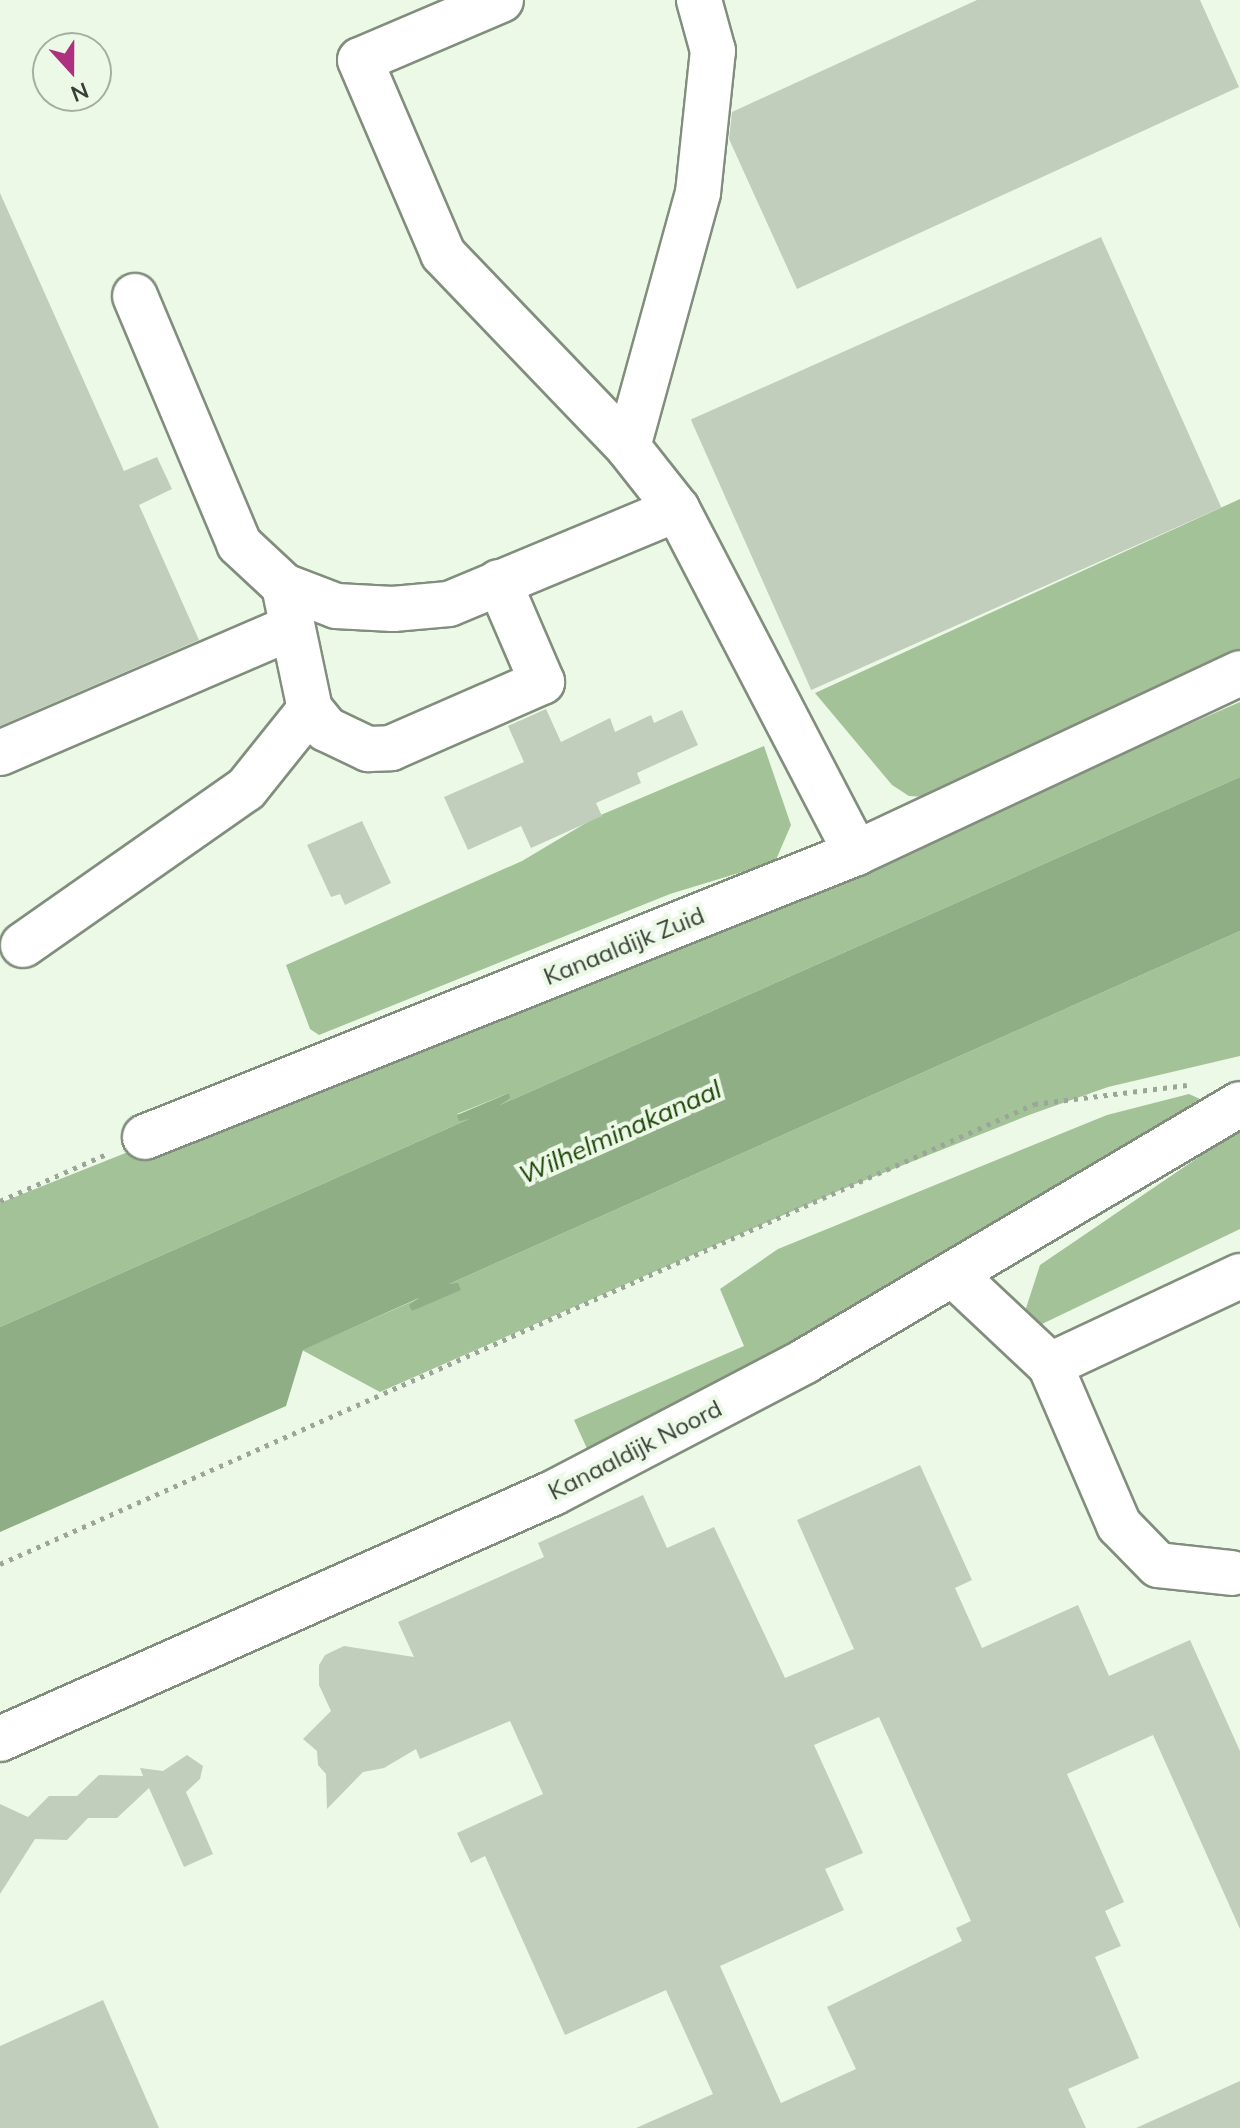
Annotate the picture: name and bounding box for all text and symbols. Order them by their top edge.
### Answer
north arrow [32,32,112,112]
text: N [67,76,93,109]
street label: Kanaaldijk Zuid [539,901,709,991]
water label: Wilhelminakanaal [514,1073,726,1191]
street label: Kanaaldijk Noord [543,1394,727,1506]

